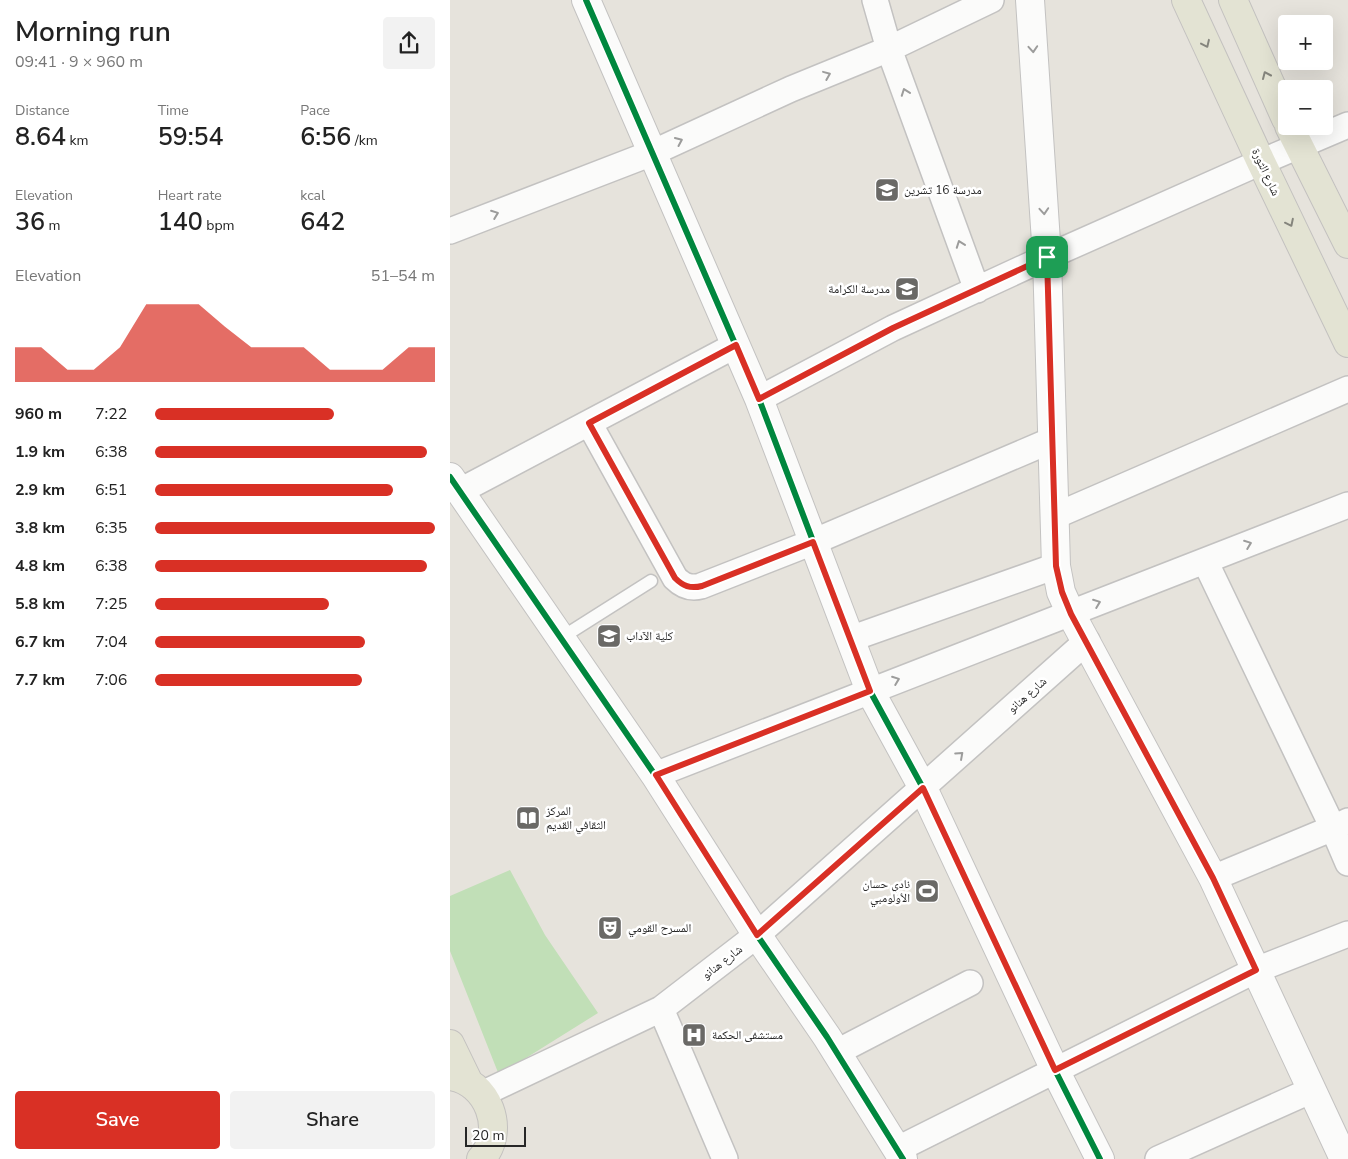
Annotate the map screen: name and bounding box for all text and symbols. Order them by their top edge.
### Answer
text: Morning run [15,13,171,51]
map controls [1278,15,1333,135]
button: + [1278,15,1333,70]
button: share [383,17,435,69]
one-way arrow [1200,39,1211,48]
one-way arrow [1027,45,1038,53]
text: 09:41 · 9 × 960 m [15,51,143,73]
one-way arrow [822,70,831,81]
one-way arrow [1262,71,1273,80]
button: − [1278,80,1333,135]
one-way arrow [901,88,911,97]
text: Distance [15,101,69,120]
text: Time [158,101,189,120]
text: Pace [300,101,330,120]
text: 8.64 [15,120,66,154]
text: 59:54 [158,120,224,154]
text: 6:56 [300,120,351,154]
text: km [66,131,89,150]
text: /km [351,131,378,150]
one-way arrow [674,136,683,147]
street label: شارع الثورة [1248,146,1284,198]
school or university icon: مدرسة 16 تشرين [874,177,900,203]
place label: مدرسة 16 تشرين [904,182,982,198]
text: Elevation [15,186,73,205]
text: Heart rate [158,186,222,205]
text: kcal [300,186,325,205]
text: 36 [15,205,45,239]
text: 140 [158,205,203,239]
text: 642 [300,205,345,239]
one-way arrow [1038,207,1049,215]
one-way arrow [491,210,499,220]
text: m [45,216,61,235]
text: bpm [203,216,235,235]
one-way arrow [1284,218,1294,227]
pin [1026,236,1068,278]
one-way arrow [956,241,966,249]
icon: arrive [1033,243,1061,271]
text: Elevation [15,265,81,287]
text: 51–54 m [371,265,435,287]
school or university icon: مدرسة الكرامة [894,276,920,302]
place label: مدرسة الكرامة [828,281,890,297]
text: 960 m [15,403,62,425]
text: 7:22 [95,403,127,425]
text: 1.9 km [15,441,65,463]
text: 6:38 [95,441,127,463]
text: 2.9 km [15,479,65,501]
text: 6:51 [95,479,127,501]
text: 3.8 km [15,517,65,539]
text: 6:35 [95,517,127,539]
one-way arrow [1243,540,1252,550]
text: 4.8 km [15,555,65,577]
text: 6:38 [95,555,127,577]
text: 5.8 km [15,593,65,615]
text: 7:25 [95,593,127,615]
one-way arrow [1092,599,1101,610]
school or university icon: كلية الآداب [596,623,622,649]
place label: كلية الآداب [626,628,673,644]
text: 6.7 km [15,631,65,653]
text: 7:04 [95,631,127,653]
text: 7.7 km [15,669,65,691]
text: 7:06 [95,669,127,691]
street label: شارع هنانو [1004,673,1050,717]
one-way arrow [891,676,900,687]
one-way arrow [954,752,963,761]
place label: المركز الثقافي القديم [545,803,606,835]
library icon: المركز الثقافي القديم [515,805,541,831]
place label: نادي حسان الأولومبي [863,876,910,908]
sports icon: نادي حسان الأولومبي [914,878,940,904]
theatre icon: المسرح القومي [597,915,623,941]
place label: المسرح القومي [628,920,691,938]
street label: شارع هنانو [698,941,746,983]
hospital icon: مستشفى الحكمة [681,1022,707,1048]
place label: مستشفى الحكمة [712,1027,783,1043]
button: Save [15,1091,220,1149]
button: Share [230,1091,435,1149]
scale bar [465,1124,526,1147]
text: 20 m [472,1126,504,1145]

